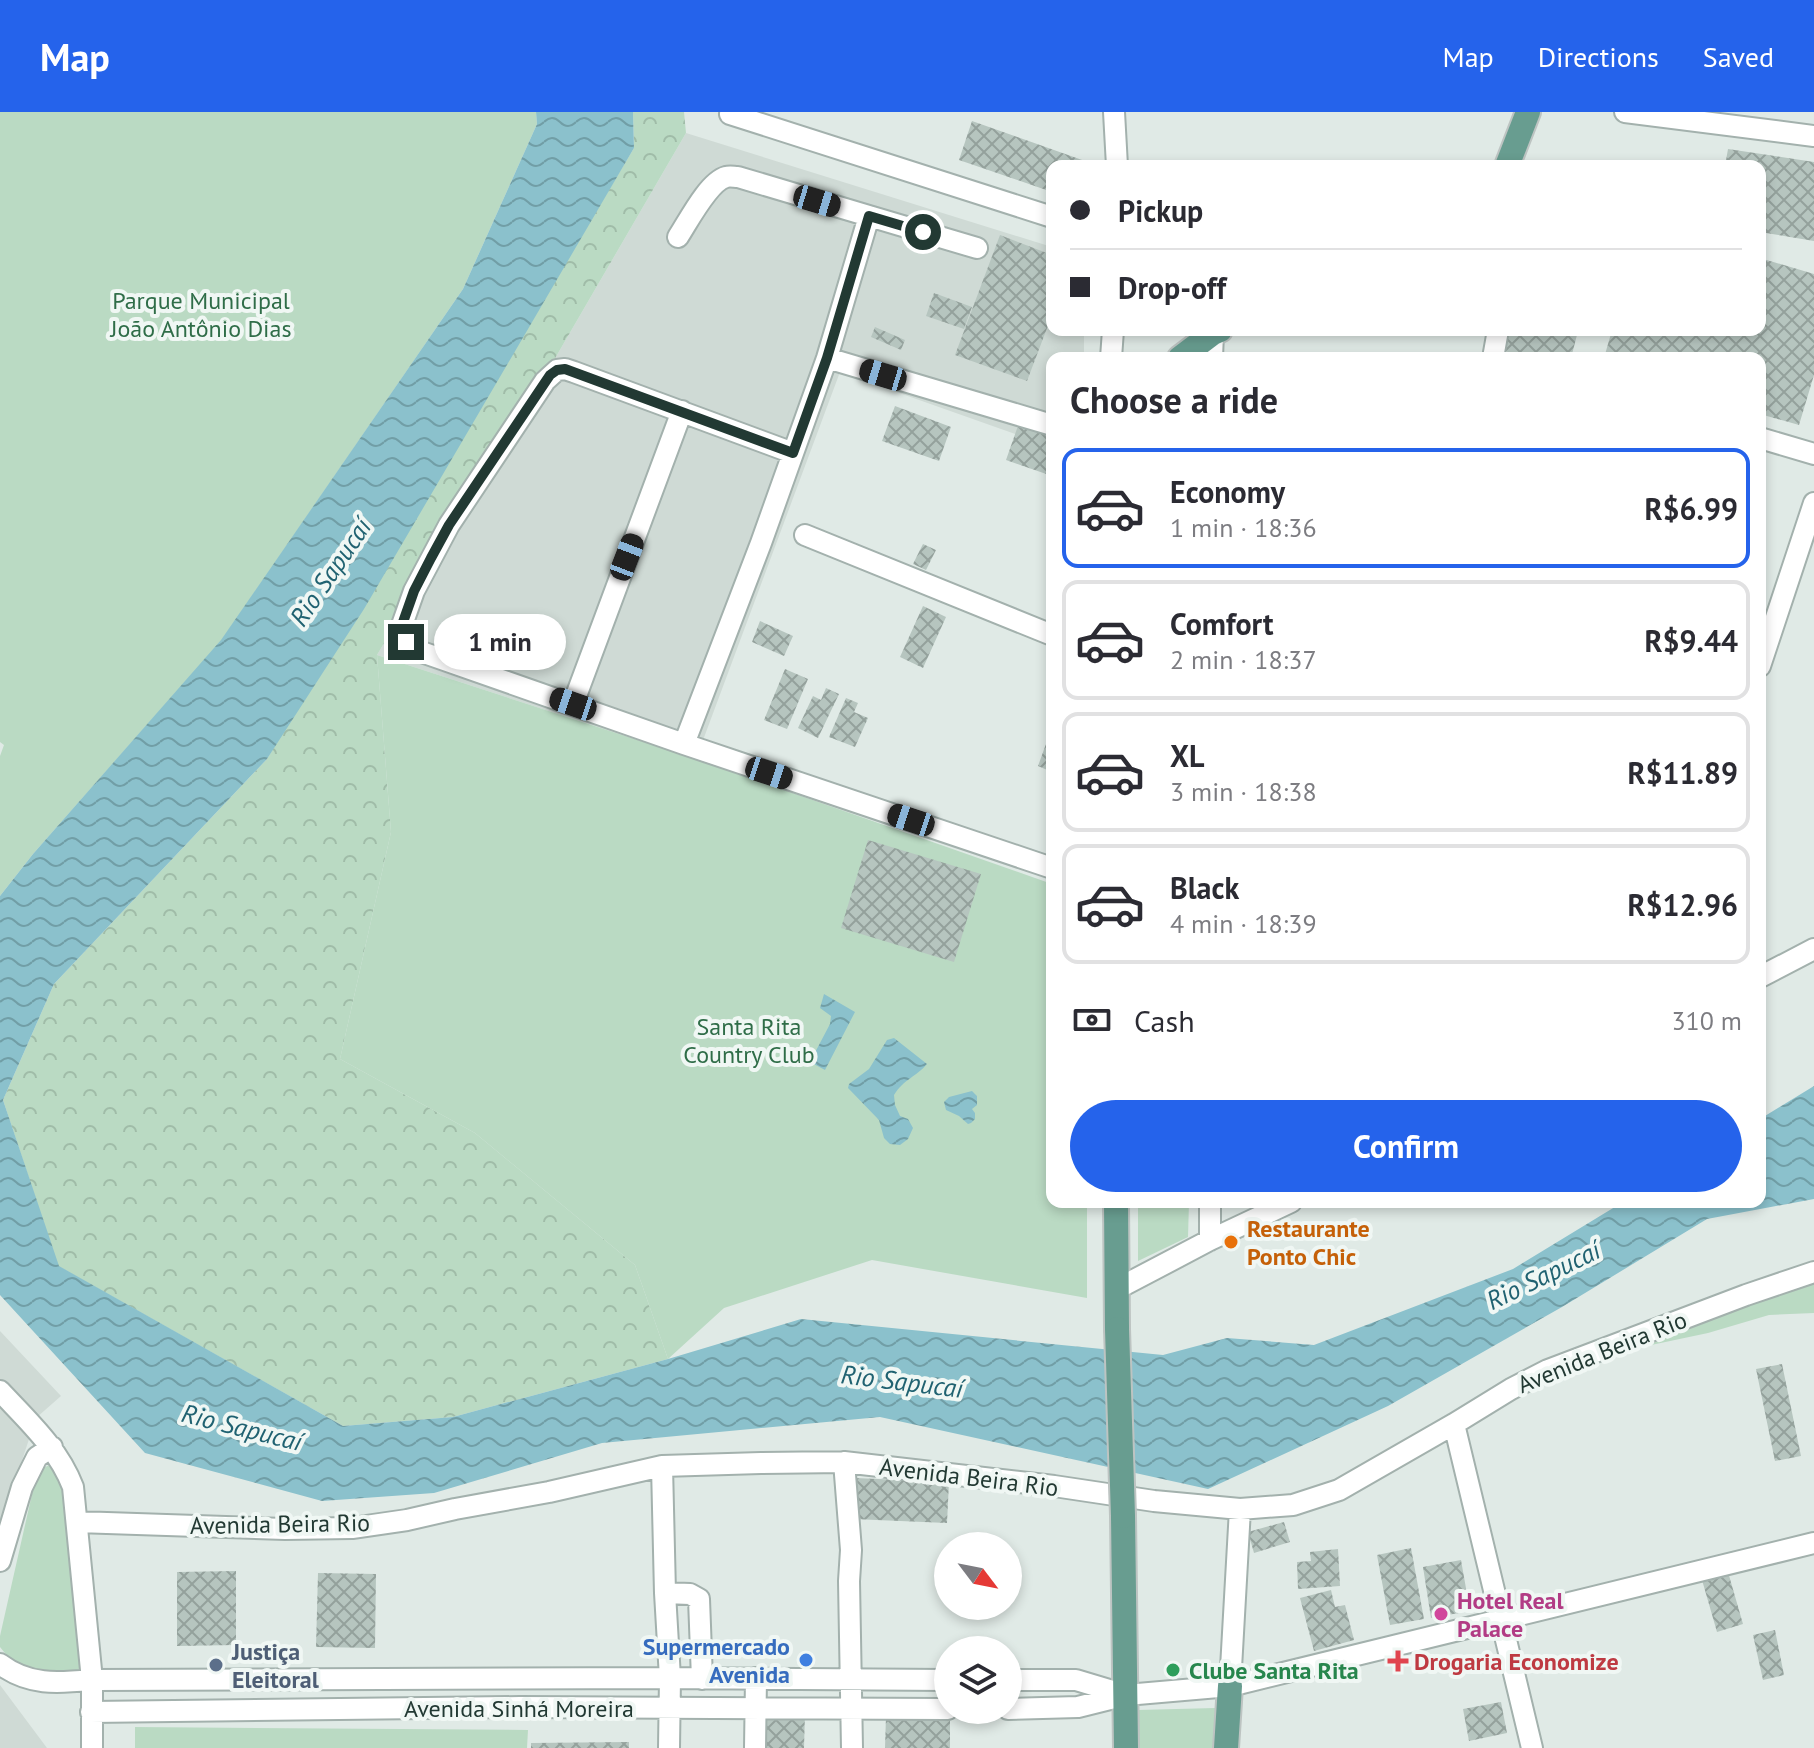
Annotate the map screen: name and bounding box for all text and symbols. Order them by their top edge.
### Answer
text: Map [40,32,110,81]
text: Map [1443,38,1494,75]
text: Directions [1538,38,1659,75]
text: Saved [1703,38,1774,75]
car [791,183,843,219]
text: Pickup [1118,191,1203,230]
route start [905,214,941,250]
text: Drop-off [1118,268,1226,307]
park label: Parque Municipal João Antônio Dias [109,285,292,344]
car [857,357,909,393]
text: Choose a ride [1070,376,1278,423]
icon: car [1074,472,1146,544]
text: Economy [1170,472,1285,511]
text: R$6.99 [1645,489,1738,528]
water label: Rio Sapucaí [282,509,380,632]
text: 1 min · 18:36 [1170,511,1317,544]
car [607,530,647,584]
icon: car [1074,604,1146,676]
text: Comfort [1170,604,1273,643]
callout: 1 min [434,614,566,670]
text: R$9.44 [1645,621,1738,660]
route end [388,624,424,660]
text: 1 min [468,625,532,658]
text: 2 min · 18:37 [1170,643,1317,676]
car [546,685,600,723]
icon: car [1074,736,1146,808]
text: XL [1170,736,1204,775]
text: R$11.89 [1628,753,1738,792]
car [742,754,796,792]
text: 3 min · 18:38 [1170,775,1317,808]
car [884,801,938,839]
icon: car [1074,868,1146,940]
text: Black [1170,868,1239,907]
text: R$12.96 [1628,885,1738,924]
text: 4 min · 18:39 [1170,907,1317,940]
icon: cash [1070,998,1114,1042]
text: Cash [1134,1001,1195,1040]
text: 310 m [1671,1004,1742,1037]
park label: Santa Rita Country Club [683,1011,815,1070]
button: Confirm [1070,1100,1742,1192]
place label: Restaurante Ponto Chic [1247,1213,1370,1272]
water label: Rio Sapucaí [1481,1232,1608,1317]
marker: Restaurante Ponto Chic [1222,1233,1240,1251]
street label: Avenida Beira Rio [1513,1304,1691,1400]
water label: Rio Sapucaí [839,1357,968,1405]
water label: Rio Sapucaí [178,1396,309,1459]
street label: Avenida Beira Rio [878,1451,1060,1503]
street label: Avenida Beira Rio [190,1507,370,1541]
north arrow [934,1532,1022,1620]
map controls [934,1532,1022,1724]
place label: Hotel Real Palace [1457,1585,1564,1644]
marker: Hotel Real Palace [1432,1605,1450,1623]
place label: Supermercado Avenida [643,1631,790,1690]
place label: Justiça Eleitoral [231,1636,320,1695]
button: layers [934,1636,1022,1724]
place label: Drogaria Economize [1414,1646,1619,1677]
marker: Supermercado Avenida [797,1651,815,1669]
marker: Drogaria Economize [1389,1652,1407,1670]
place label: Clube Santa Rita [1189,1655,1359,1686]
marker: Justiça Eleitoral [207,1656,225,1674]
marker: Clube Santa Rita [1164,1661,1182,1679]
street label: Avenida Sinhá Moreira [404,1693,634,1724]

